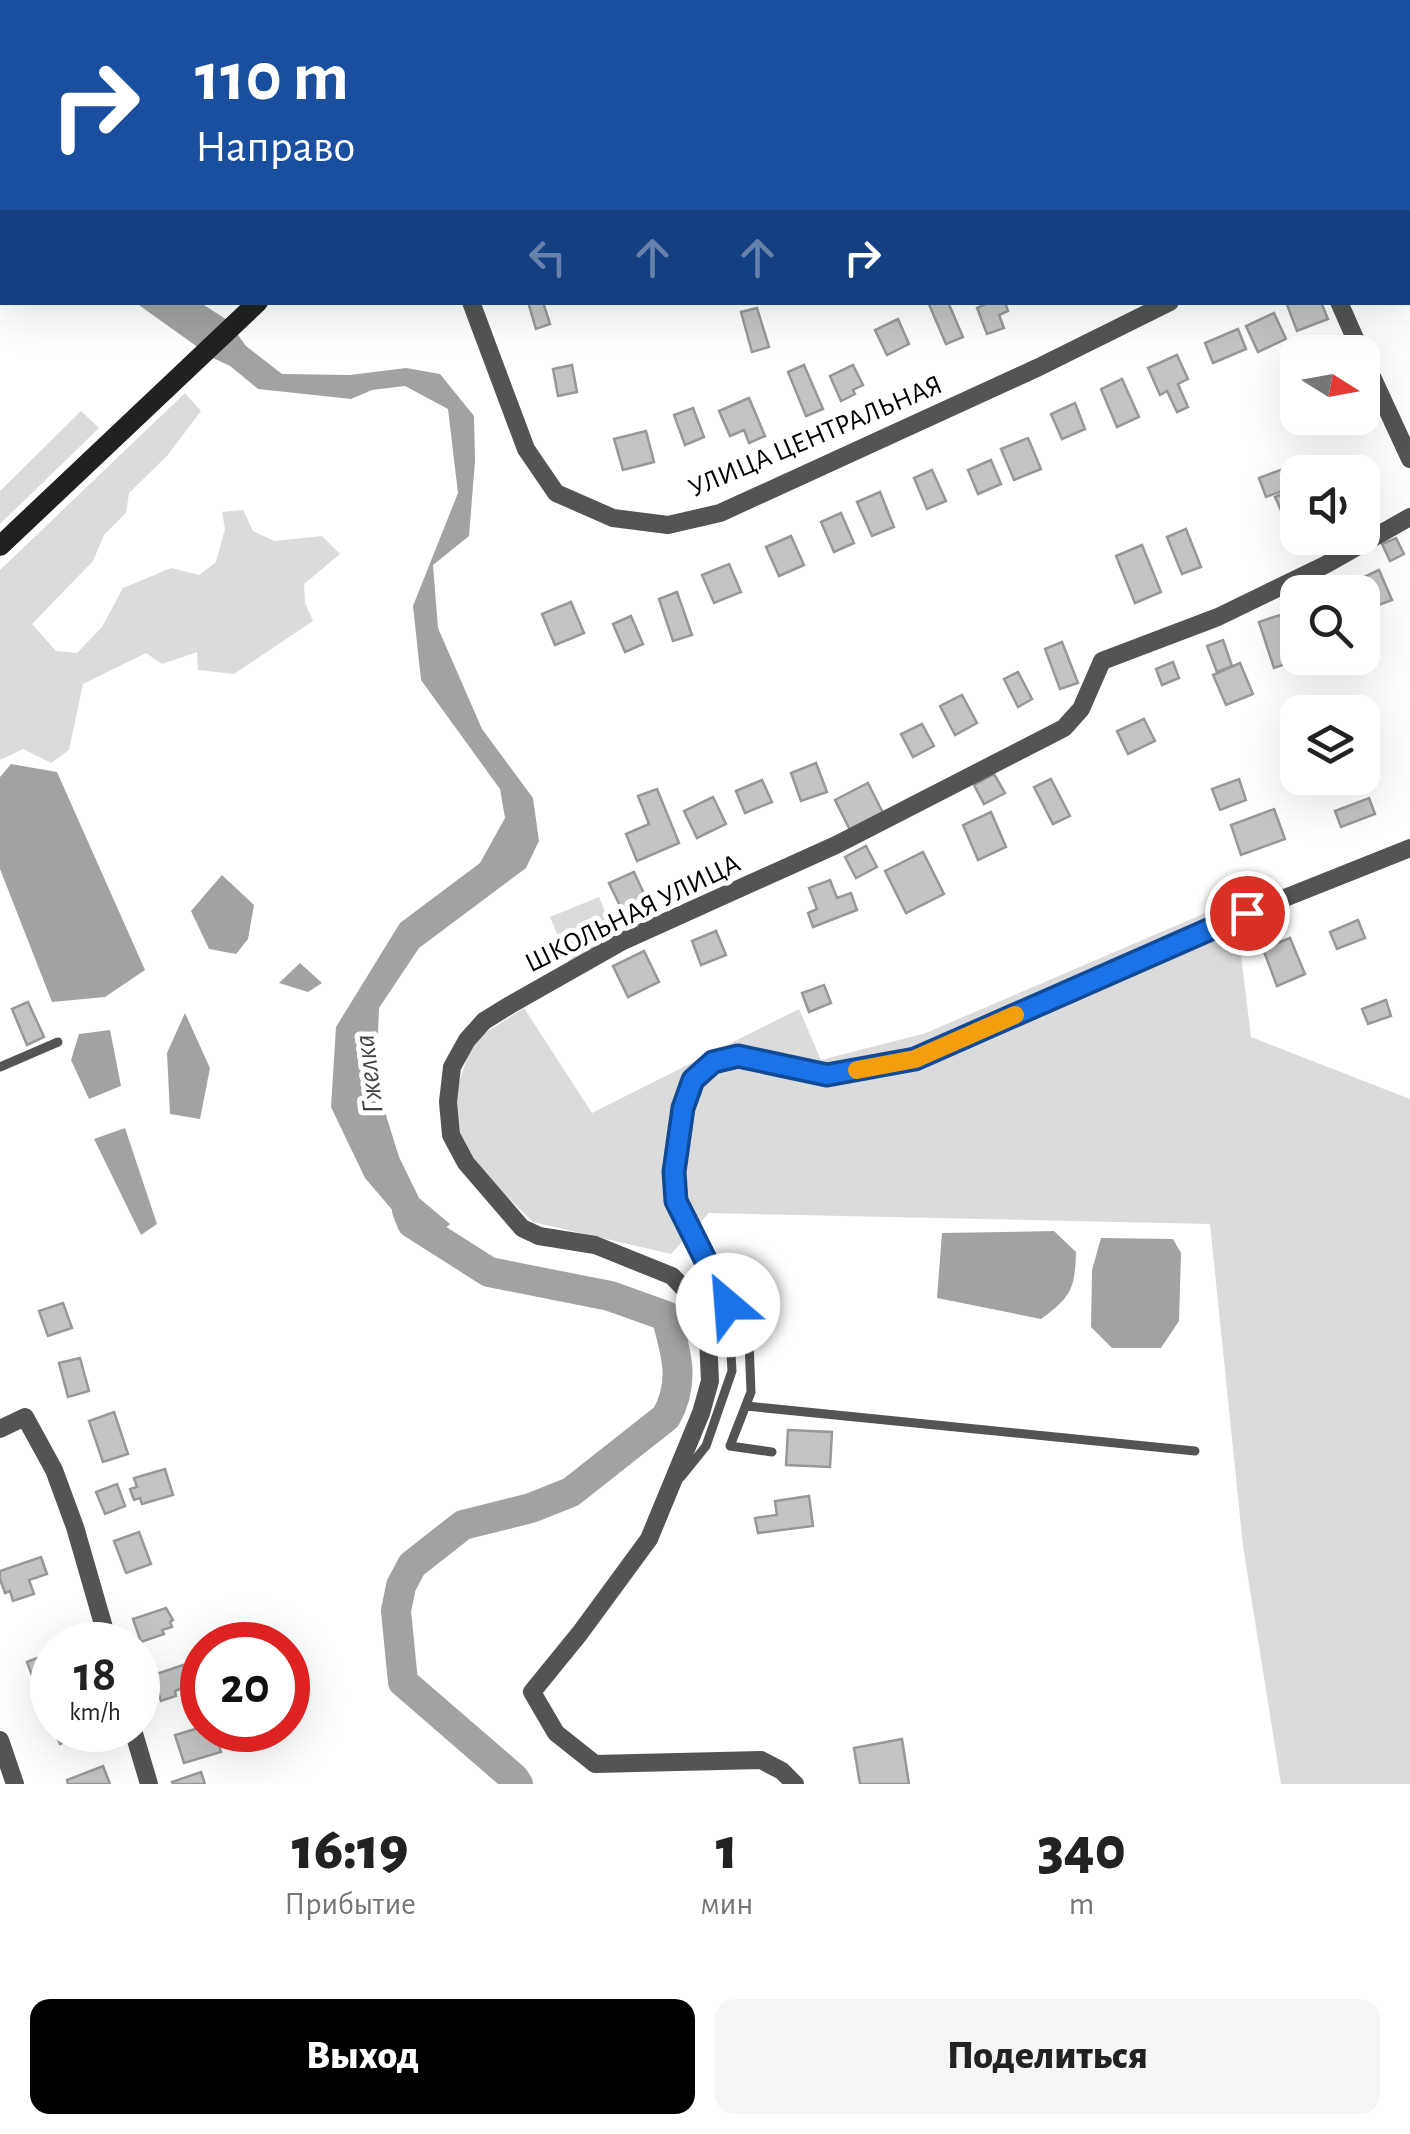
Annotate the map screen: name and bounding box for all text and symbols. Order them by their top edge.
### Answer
icon: right [30,40,160,170]
text: 110 m [195,43,349,113]
text: Направо [195,125,355,170]
icon: left [520,230,575,285]
icon: ahead [625,230,680,285]
icon: ahead [730,230,785,285]
icon: right [835,230,890,285]
north arrow [1280,335,1380,435]
map controls [1280,335,1380,795]
street label: УЛИЦА ЦЕНТРАЛЬНАЯ [685,371,947,503]
button: sound [1280,455,1380,555]
button: search [1280,575,1380,675]
button: layers [1280,695,1380,795]
street label: ШКОЛЬНАЯ УЛИЦА [521,850,745,978]
pin [1205,871,1290,956]
icon: arrive [1220,886,1275,941]
water label: Гжелка [349,1033,389,1115]
position arrow [676,1253,780,1357]
speed limit sign: 20 [180,1622,310,1752]
text: 18 [74,1650,116,1700]
text: km/h [69,1700,121,1725]
text: 16:19 [292,1820,408,1880]
text: 1 [716,1820,738,1880]
text: 340 [1037,1820,1126,1880]
text: Прибытие [284,1888,416,1920]
text: мин [700,1888,753,1920]
text: m [1069,1888,1094,1920]
button: Выход [30,1999,695,2114]
button: Поделиться [715,1999,1380,2114]

